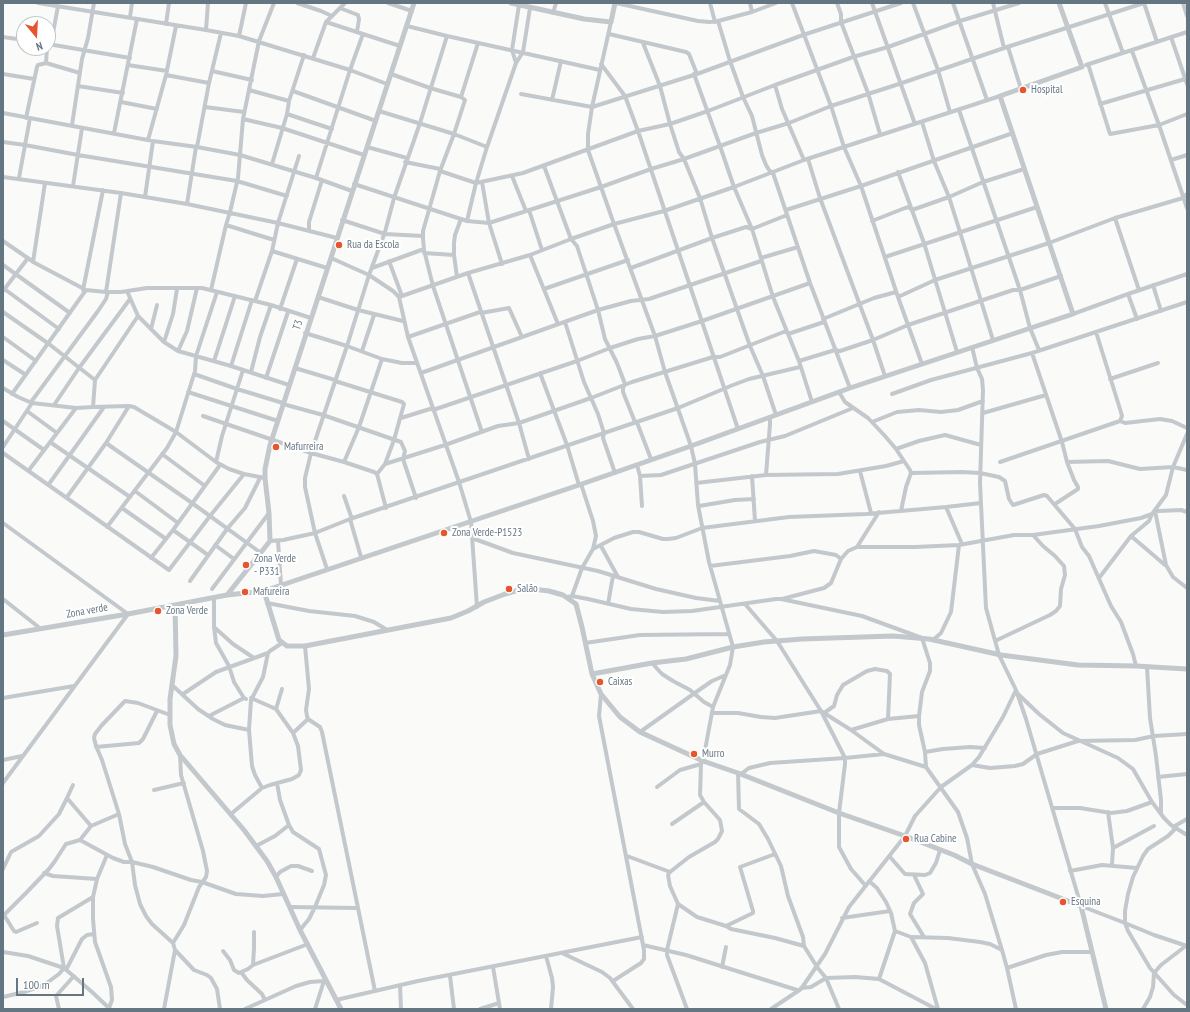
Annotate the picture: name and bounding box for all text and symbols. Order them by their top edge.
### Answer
north arrow [16,16,56,56]
text: N [34,39,44,54]
place label: Hospital [1031,83,1063,97]
marker: Hospital [1018,85,1028,95]
place label: Rua da Escola [347,238,399,252]
marker: Rua da Escola [334,240,344,250]
street label: T3 [290,318,306,332]
place label: Mafurreira [284,440,323,454]
marker: Mafurreira [271,442,281,452]
place label: Zona Verde-P1523 [452,526,522,540]
marker: Zona Verde-P1523 [439,528,449,538]
place label: Zona Verde - P331 [254,552,296,578]
marker: Zona Verde - P331 [241,560,251,570]
place label: Salão [517,582,538,596]
marker: Salão [504,584,514,594]
place label: Mafureira [253,585,289,599]
marker: Mafureira [240,587,250,597]
street label: Zona verde [65,601,109,621]
place label: Zona Verde [166,604,208,618]
marker: Zona Verde [153,606,163,616]
place label: Caixas [608,675,632,689]
marker: Caixas [595,677,605,687]
place label: Murro [702,747,725,761]
marker: Murro [689,749,699,759]
place label: Rua Cabine [914,832,957,846]
marker: Rua Cabine [901,834,911,844]
place label: Esquina [1071,895,1101,909]
marker: Esquina [1058,897,1068,907]
scale bar [18,970,86,996]
text: 100 m [23,977,50,992]

